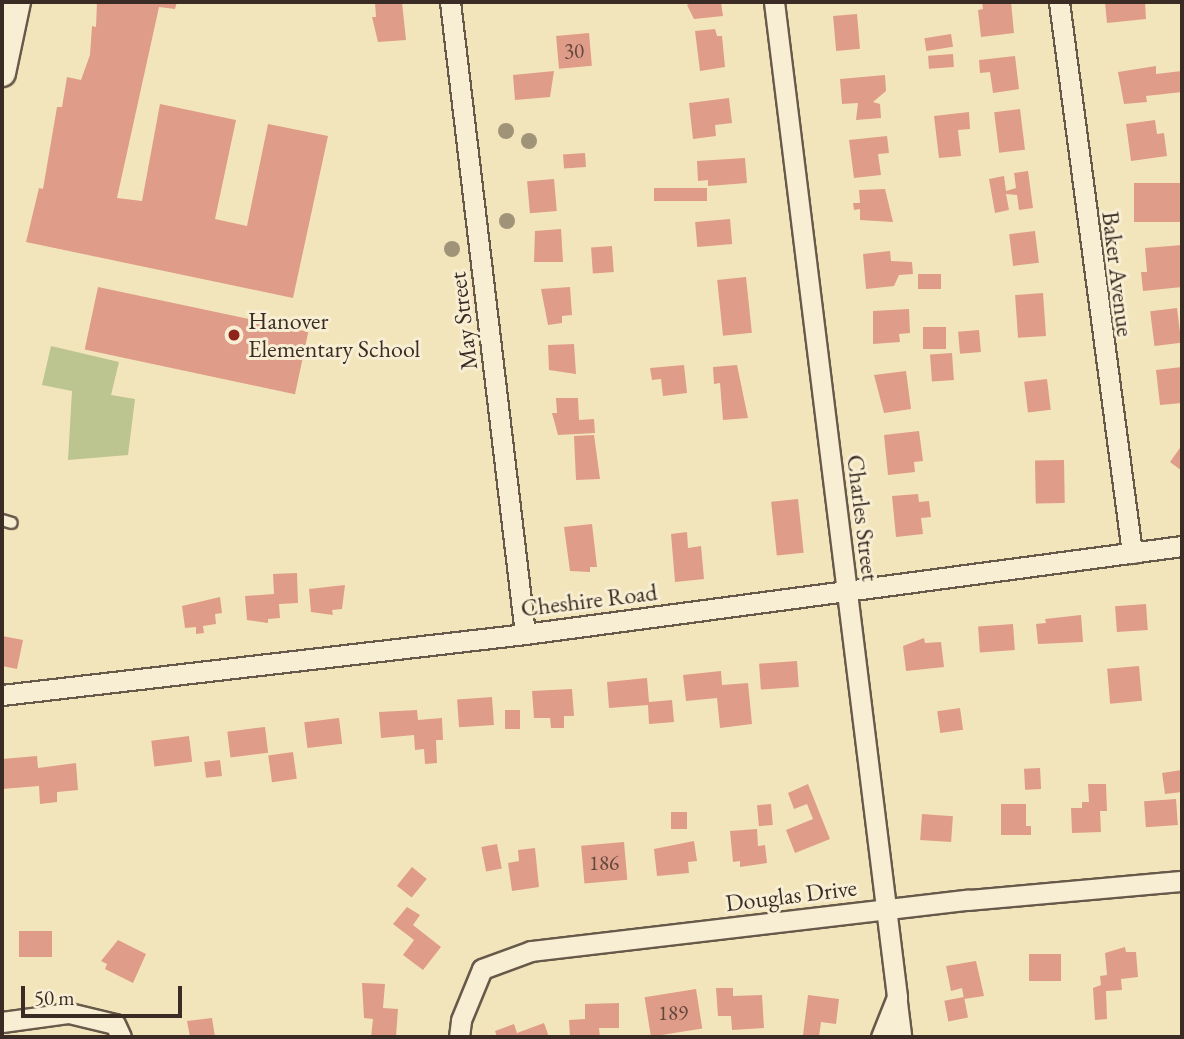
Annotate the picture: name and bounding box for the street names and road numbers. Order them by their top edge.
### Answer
street label: Baker Avenue [1096,210,1140,338]
street label: May Street [443,270,483,372]
street label: Charles Street [841,453,885,583]
street label: Cheshire Road [519,577,659,623]
street label: Douglas Drive [724,873,858,917]

